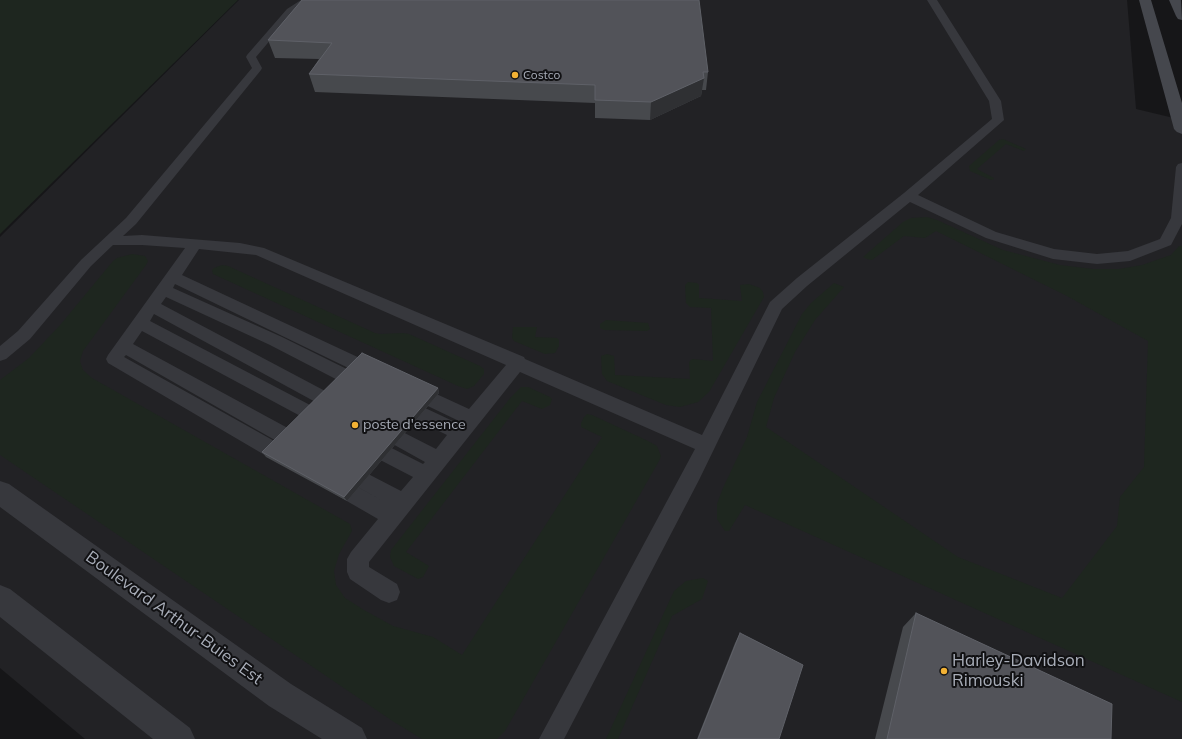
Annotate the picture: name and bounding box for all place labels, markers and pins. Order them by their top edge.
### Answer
place label: Costco [523,68,560,82]
marker: Costco [510,70,520,80]
place label: poste d'essence [363,417,466,433]
marker: poste d'essence [350,420,360,430]
place label: Harley-Davidson Rimouski [952,651,1085,691]
marker: Harley-Davidson Rimouski [939,666,949,676]

